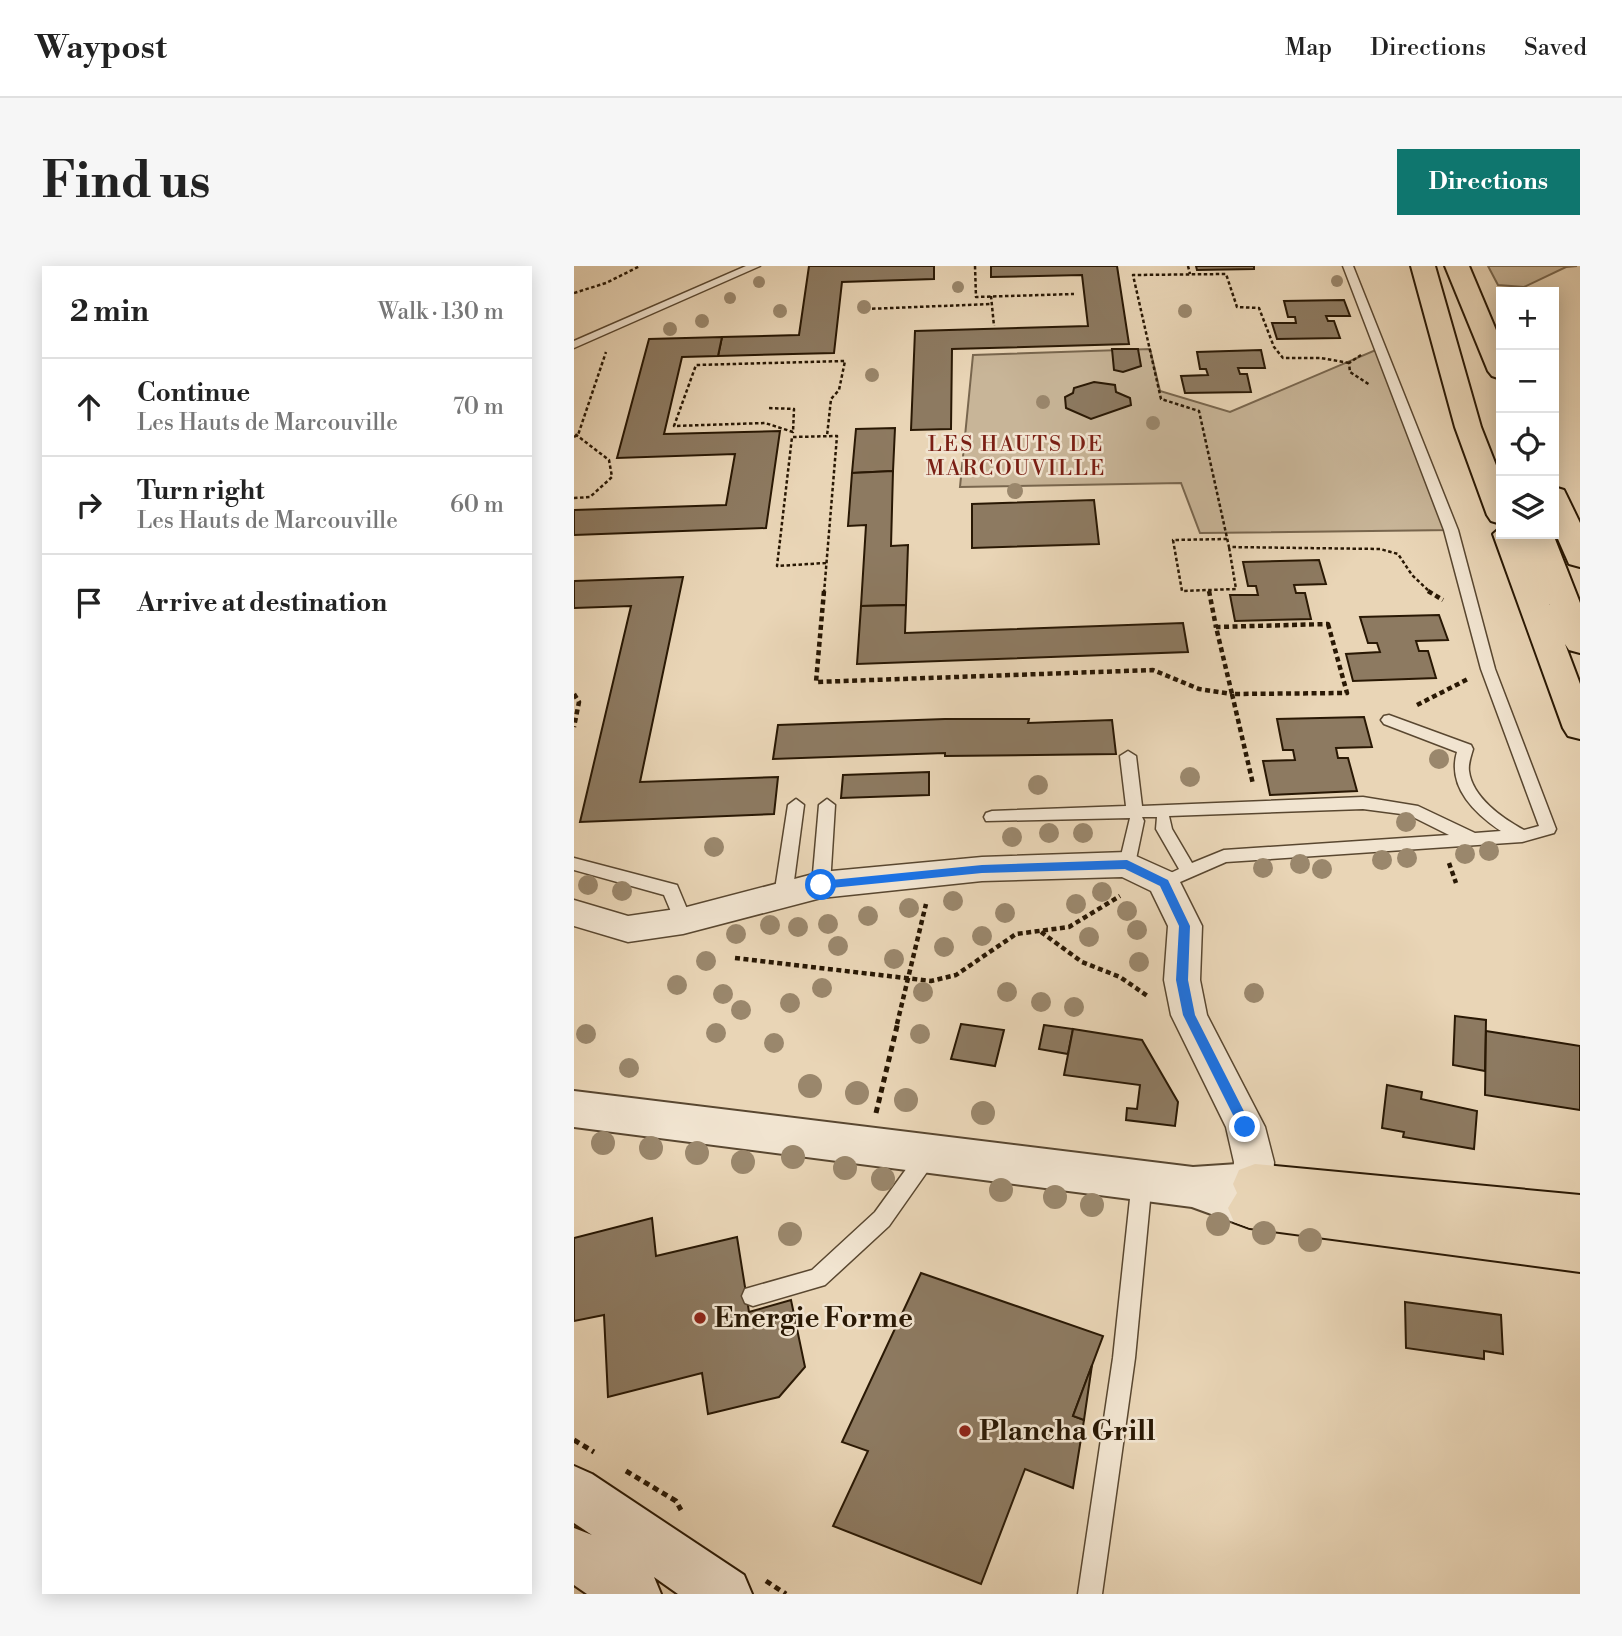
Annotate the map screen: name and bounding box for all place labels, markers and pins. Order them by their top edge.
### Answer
place label: Energie Forme [714,1301,913,1336]
marker: Energie Forme [692,1310,708,1326]
place label: Plancha Grill [979,1414,1156,1449]
marker: Plancha Grill [957,1423,973,1439]

